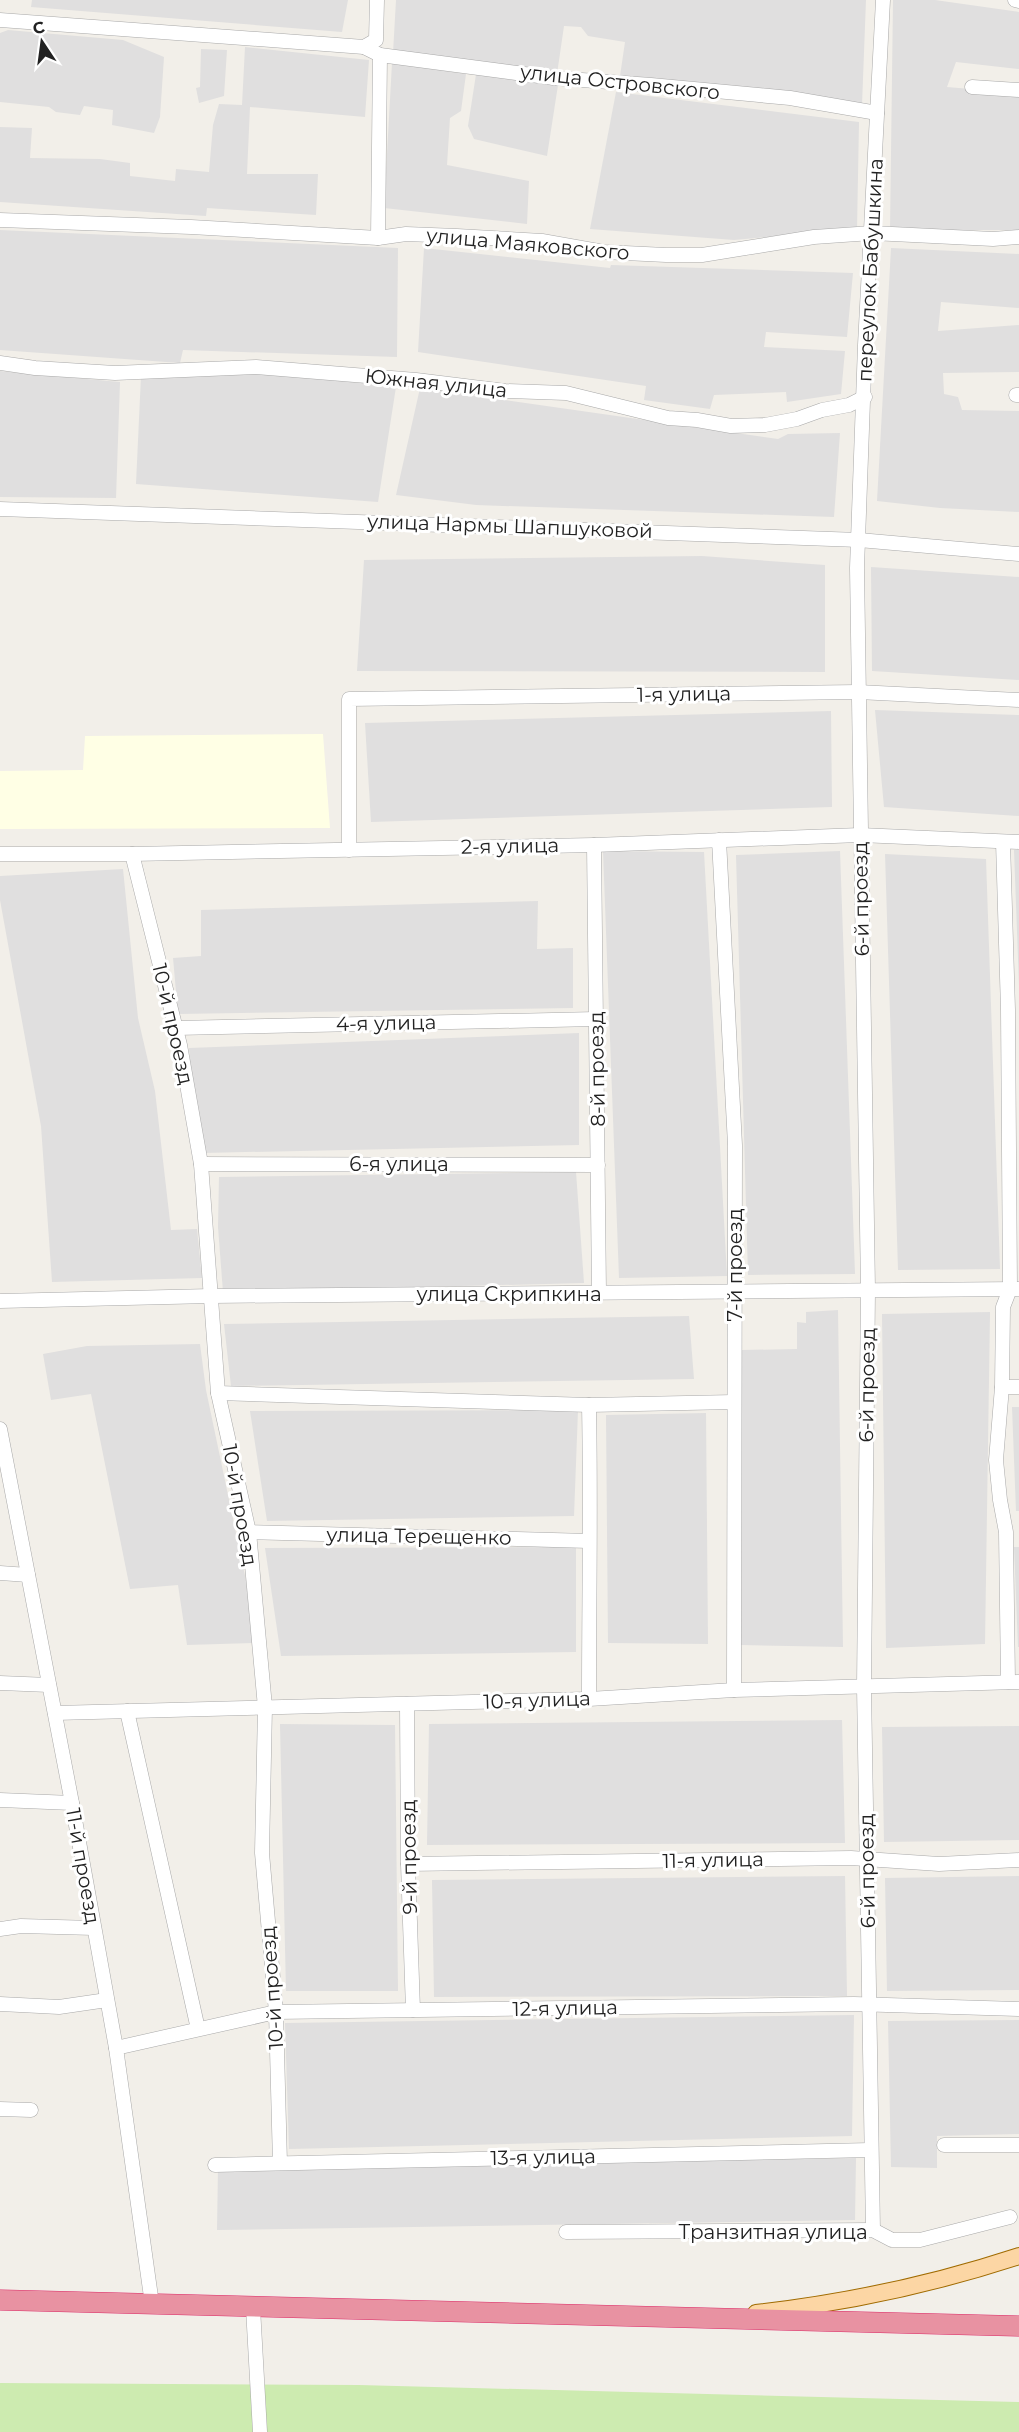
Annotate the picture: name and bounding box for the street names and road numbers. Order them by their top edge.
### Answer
street label: улица Островского [518,59,721,104]
street label: переулок Бабушкина [852,158,888,382]
street label: улица Маяковского [424,223,631,265]
street label: Южная улица [364,364,508,402]
street label: улица Нармы Шапшуковой [366,509,653,543]
street label: 1-я улица [637,681,731,707]
street label: 2-я улица [461,833,559,859]
street label: 6-й проезд [848,841,874,957]
street label: 10-й проезд [147,961,199,1087]
street label: 4-я улица [336,1010,436,1036]
street label: 8-й проезд [584,1011,610,1127]
street label: 6-я улица [349,1152,449,1176]
street label: 7-й проезд [723,1208,747,1322]
street label: улица Скрипкина [415,1282,602,1306]
street label: 6-й проезд [854,1327,880,1443]
street label: 10-й проезд [217,1442,263,1568]
street label: улица Терещенко [325,1522,512,1550]
street label: 10-я улица [483,1686,591,1714]
street label: 9-й проезд [396,1799,422,1915]
street label: 11-й проезд [61,1806,105,1926]
street label: 6-й проезд [854,1813,880,1929]
street label: 11-я улица [662,1847,764,1873]
street label: 10-й проезд [256,1926,288,2050]
street label: 12-я улица [512,1995,618,2021]
street label: 13-я улица [490,2144,596,2170]
street label: Транзитная улица [678,2220,868,2244]

